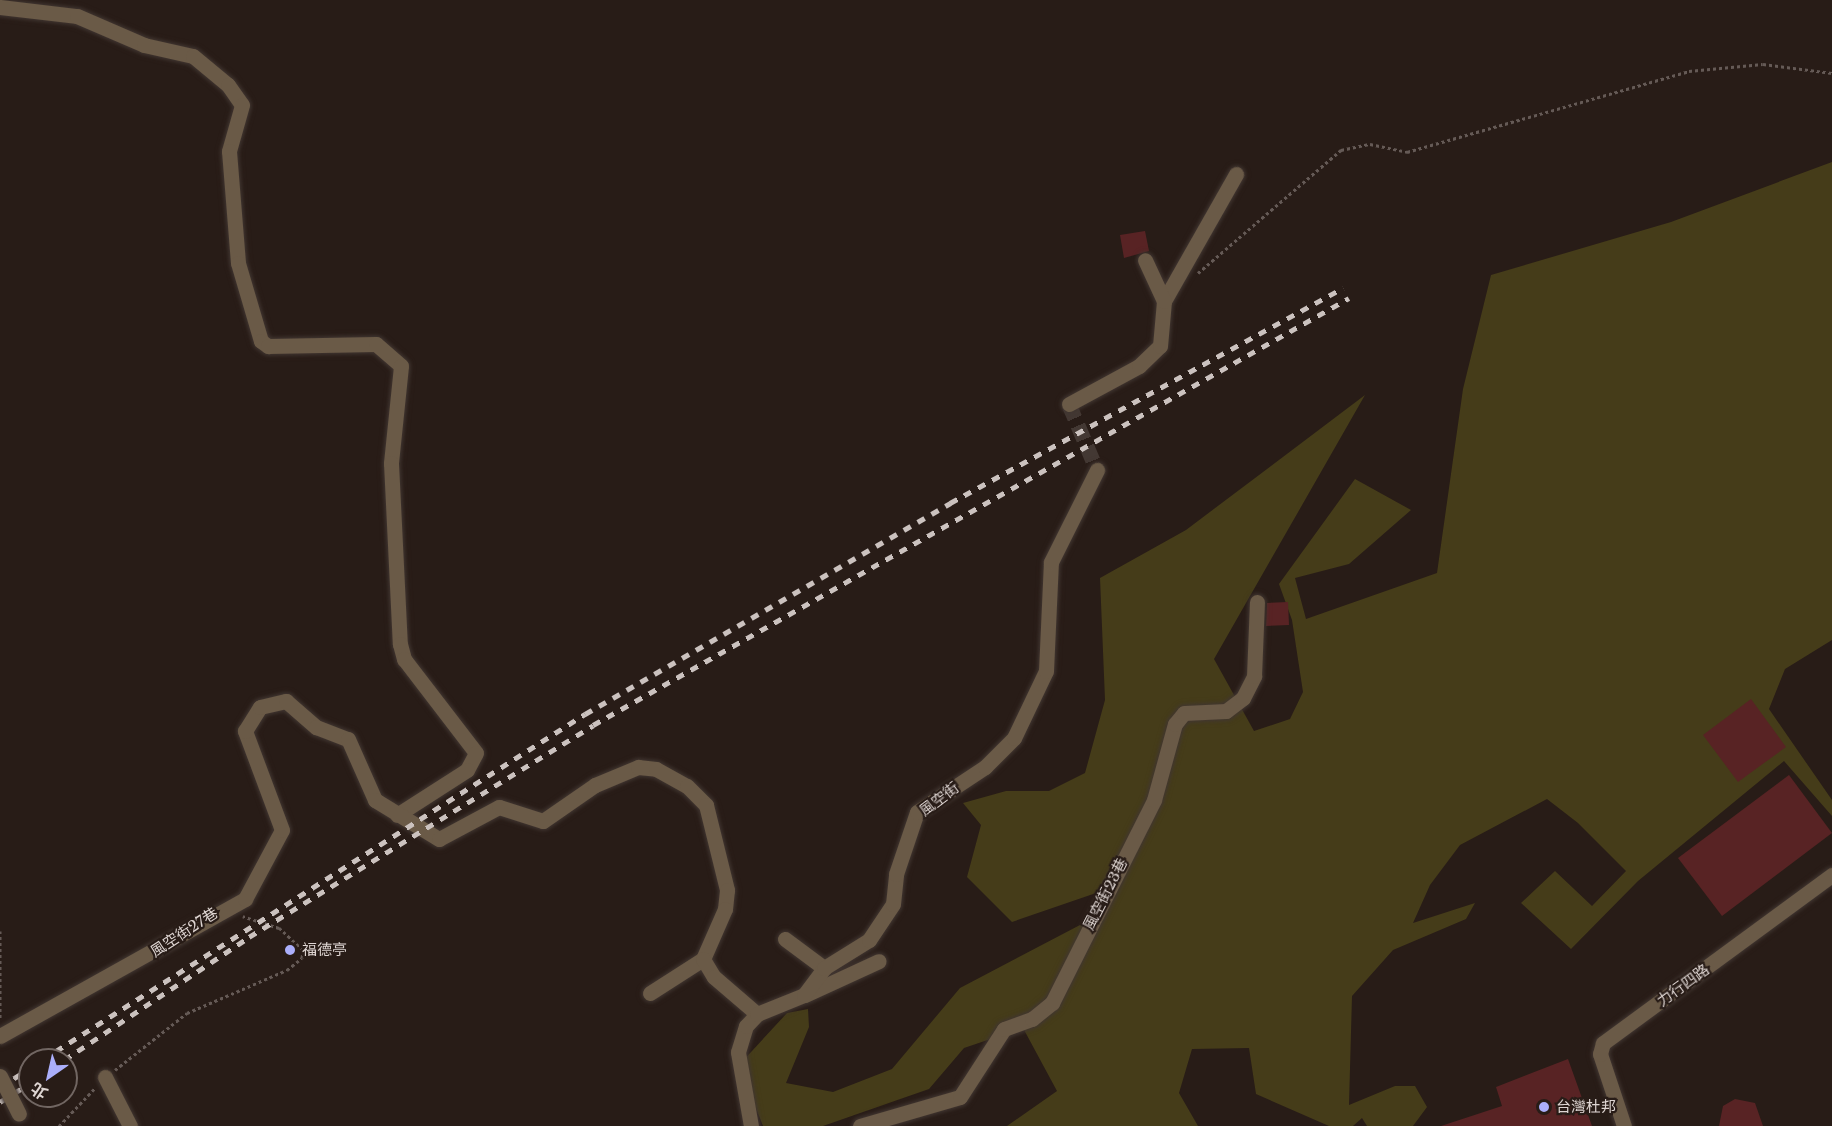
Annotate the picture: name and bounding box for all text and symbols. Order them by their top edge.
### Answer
street label: 風空街 [916,778,962,820]
street label: 風空街23巷 [1079,855,1131,933]
street label: 風空街27巷 [147,904,221,960]
place label: 福德亭 [302,941,347,959]
marker: 福德亭 [283,943,297,957]
street label: 力行四路 [1653,960,1713,1010]
north arrow [18,1048,78,1108]
text: 北 [27,1079,51,1104]
place label: 台灣杜邦 [1556,1098,1616,1116]
marker: 台灣杜邦 [1537,1100,1551,1114]

